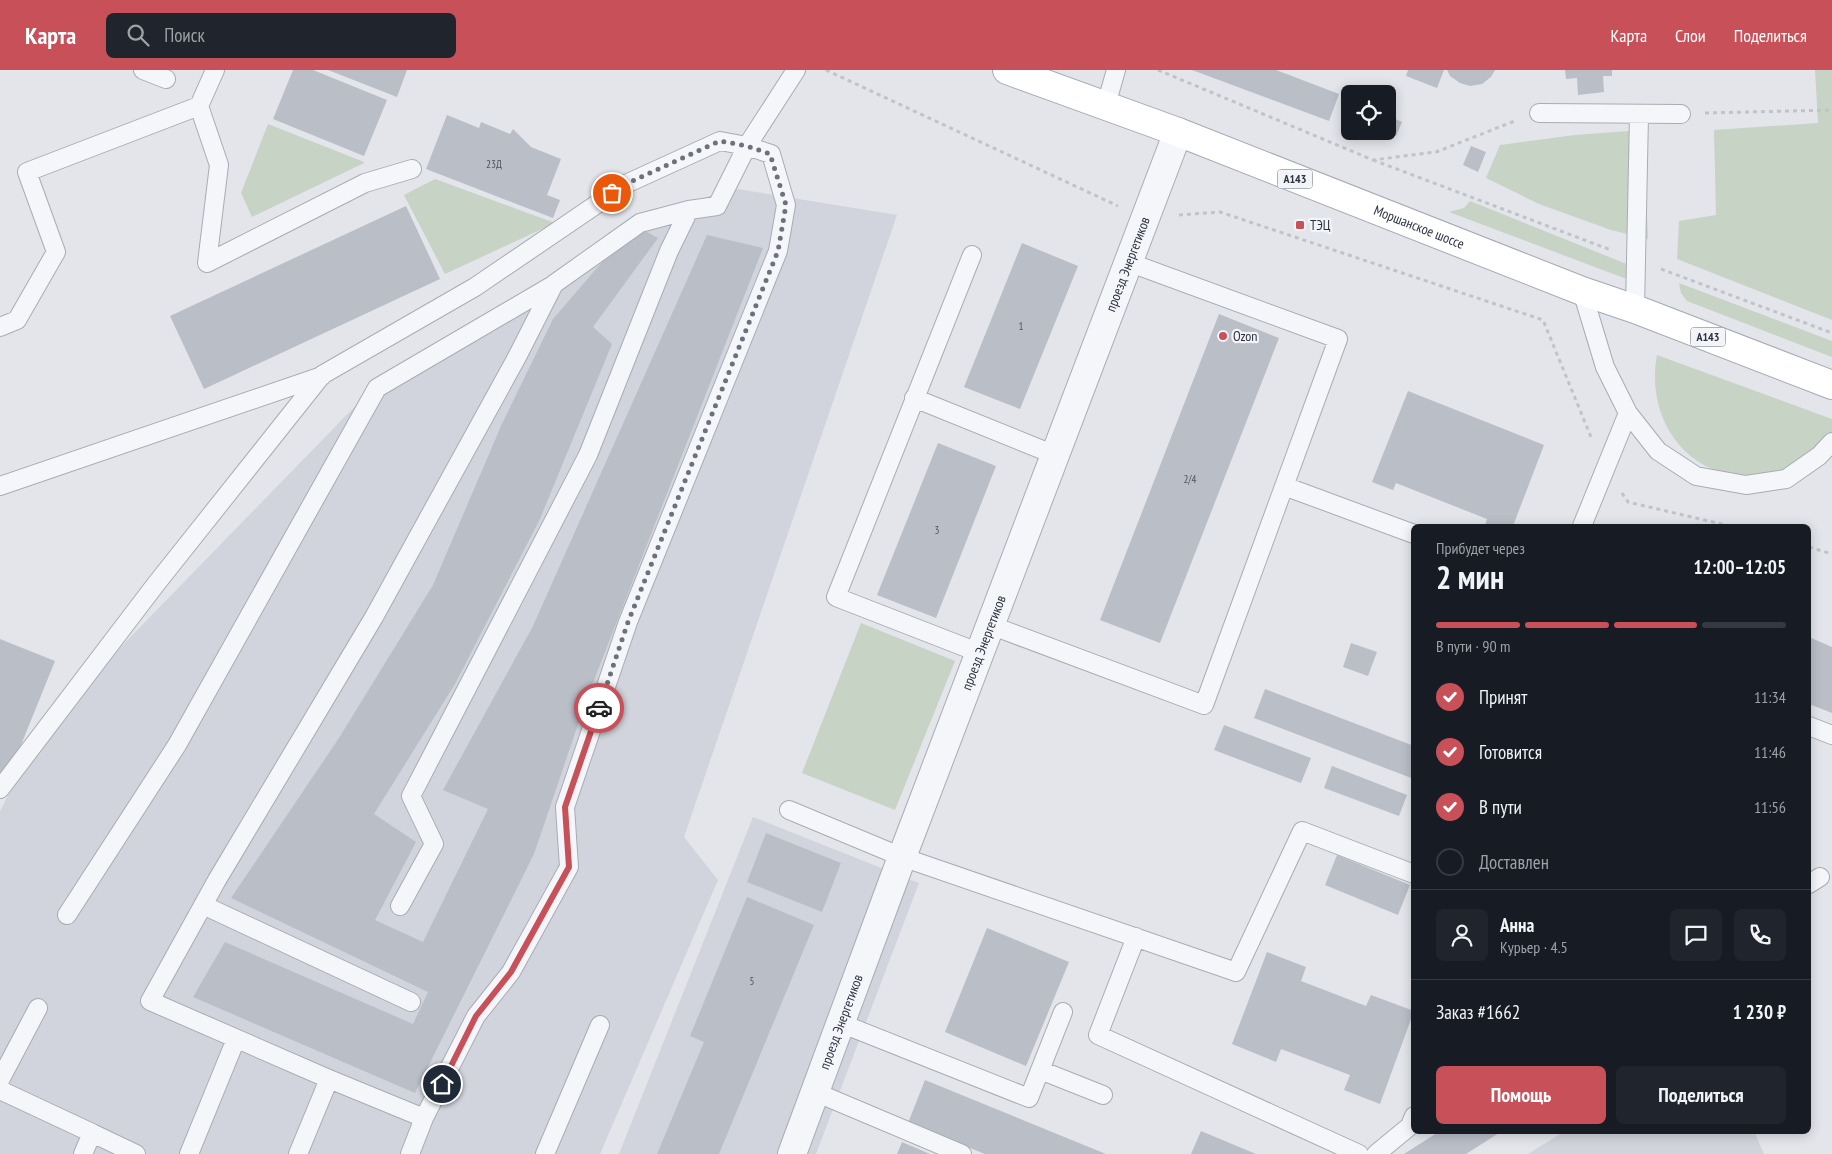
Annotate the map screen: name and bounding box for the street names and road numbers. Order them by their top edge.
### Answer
road number: А143 [1278,170,1312,188]
street label: Моршанское шоссе [1371,201,1467,253]
street label: проезд Энергетиков [1101,214,1154,314]
road number: А143 [1690,328,1726,346]
street label: проезд Энергетиков [957,592,1010,693]
street label: проезд Энергетиков [815,971,867,1072]

